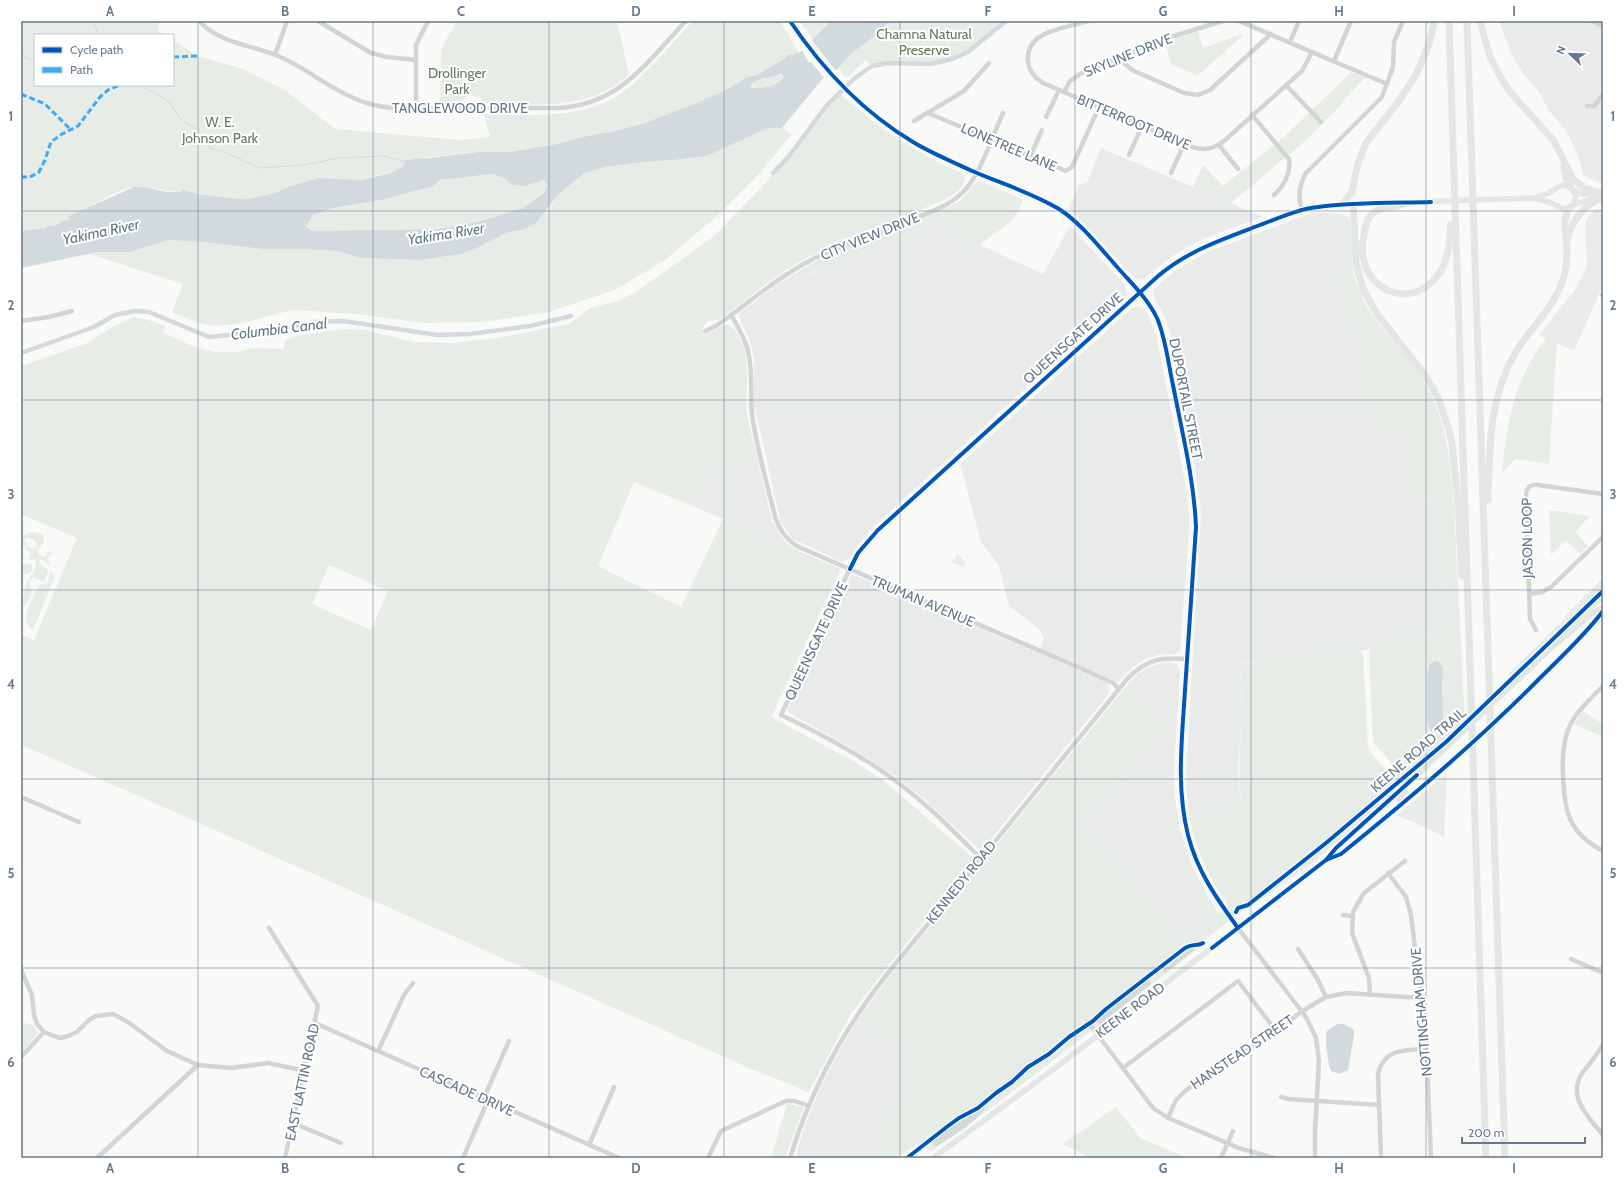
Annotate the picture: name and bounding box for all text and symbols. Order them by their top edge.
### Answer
text: A [106,3,115,19]
text: B [281,3,289,19]
text: C [457,3,465,19]
text: D [631,3,641,19]
text: E [808,3,816,19]
text: F [985,3,992,19]
text: G [1159,3,1168,19]
text: H [1334,3,1344,19]
text: I [1512,3,1516,19]
park label: Chamna Natural Preserve [876,25,972,59]
street label: SKYLINE DRIVE [1081,29,1175,81]
legend [34,34,174,86]
north arrow [1550,34,1590,74]
text: Cycle path [70,42,123,57]
text: N [1553,44,1569,56]
text: Path [70,62,93,77]
park label: Drollinger Park [428,64,487,98]
street label: BITTERROOT DRIVE [1074,90,1194,154]
street label: TANGLEWOOD DRIVE [392,99,528,117]
text: 1 [9,108,13,124]
text: 1 [1611,108,1615,124]
park label: W. E. Johnson Park [181,113,259,147]
street label: LONETREE LANE [958,119,1060,175]
street label: CITY VIEW DRIVE [818,208,922,264]
water label: Yakima River [61,215,142,249]
water label: Yakima River [406,219,487,249]
street label: QUEENSGATE DRIVE [1019,288,1127,388]
text: 2 [8,297,15,313]
text: 2 [1610,297,1617,313]
water label: Columbia Canal [230,314,329,344]
street label: DUPORTAIL STREET [1165,337,1207,462]
text: 3 [7,486,15,502]
text: 3 [1609,486,1617,502]
street label: JASON LOOP [1517,498,1537,579]
street label: TRUMAN AVENUE [868,571,978,631]
street label: QUEENSGATE DRIVE [781,579,851,703]
text: 4 [7,676,15,692]
text: 4 [1609,676,1617,692]
street label: KEENE ROAD TRAIL [1367,704,1469,796]
street label: KENNEDY ROAD [922,837,1000,927]
text: 5 [8,865,15,881]
text: 5 [1610,865,1617,881]
street label: NOTTINGHAM DRIVE [1406,946,1436,1077]
street label: KEENE ROAD [1092,978,1168,1042]
street label: HANSTEAD STREET [1187,1010,1298,1093]
street label: EAST LATTIN ROAD [281,1022,323,1142]
text: 6 [7,1054,15,1070]
text: 6 [1609,1054,1617,1070]
street label: CASCADE DRIVE [417,1062,518,1120]
scale bar [1462,1119,1585,1145]
text: 200 m [1468,1125,1504,1140]
text: A [106,1160,115,1176]
text: B [281,1160,289,1176]
text: C [457,1160,465,1176]
text: D [631,1160,641,1176]
text: E [808,1160,816,1176]
text: F [985,1160,992,1176]
text: G [1159,1160,1168,1176]
text: H [1334,1160,1344,1176]
text: I [1512,1160,1516,1176]

